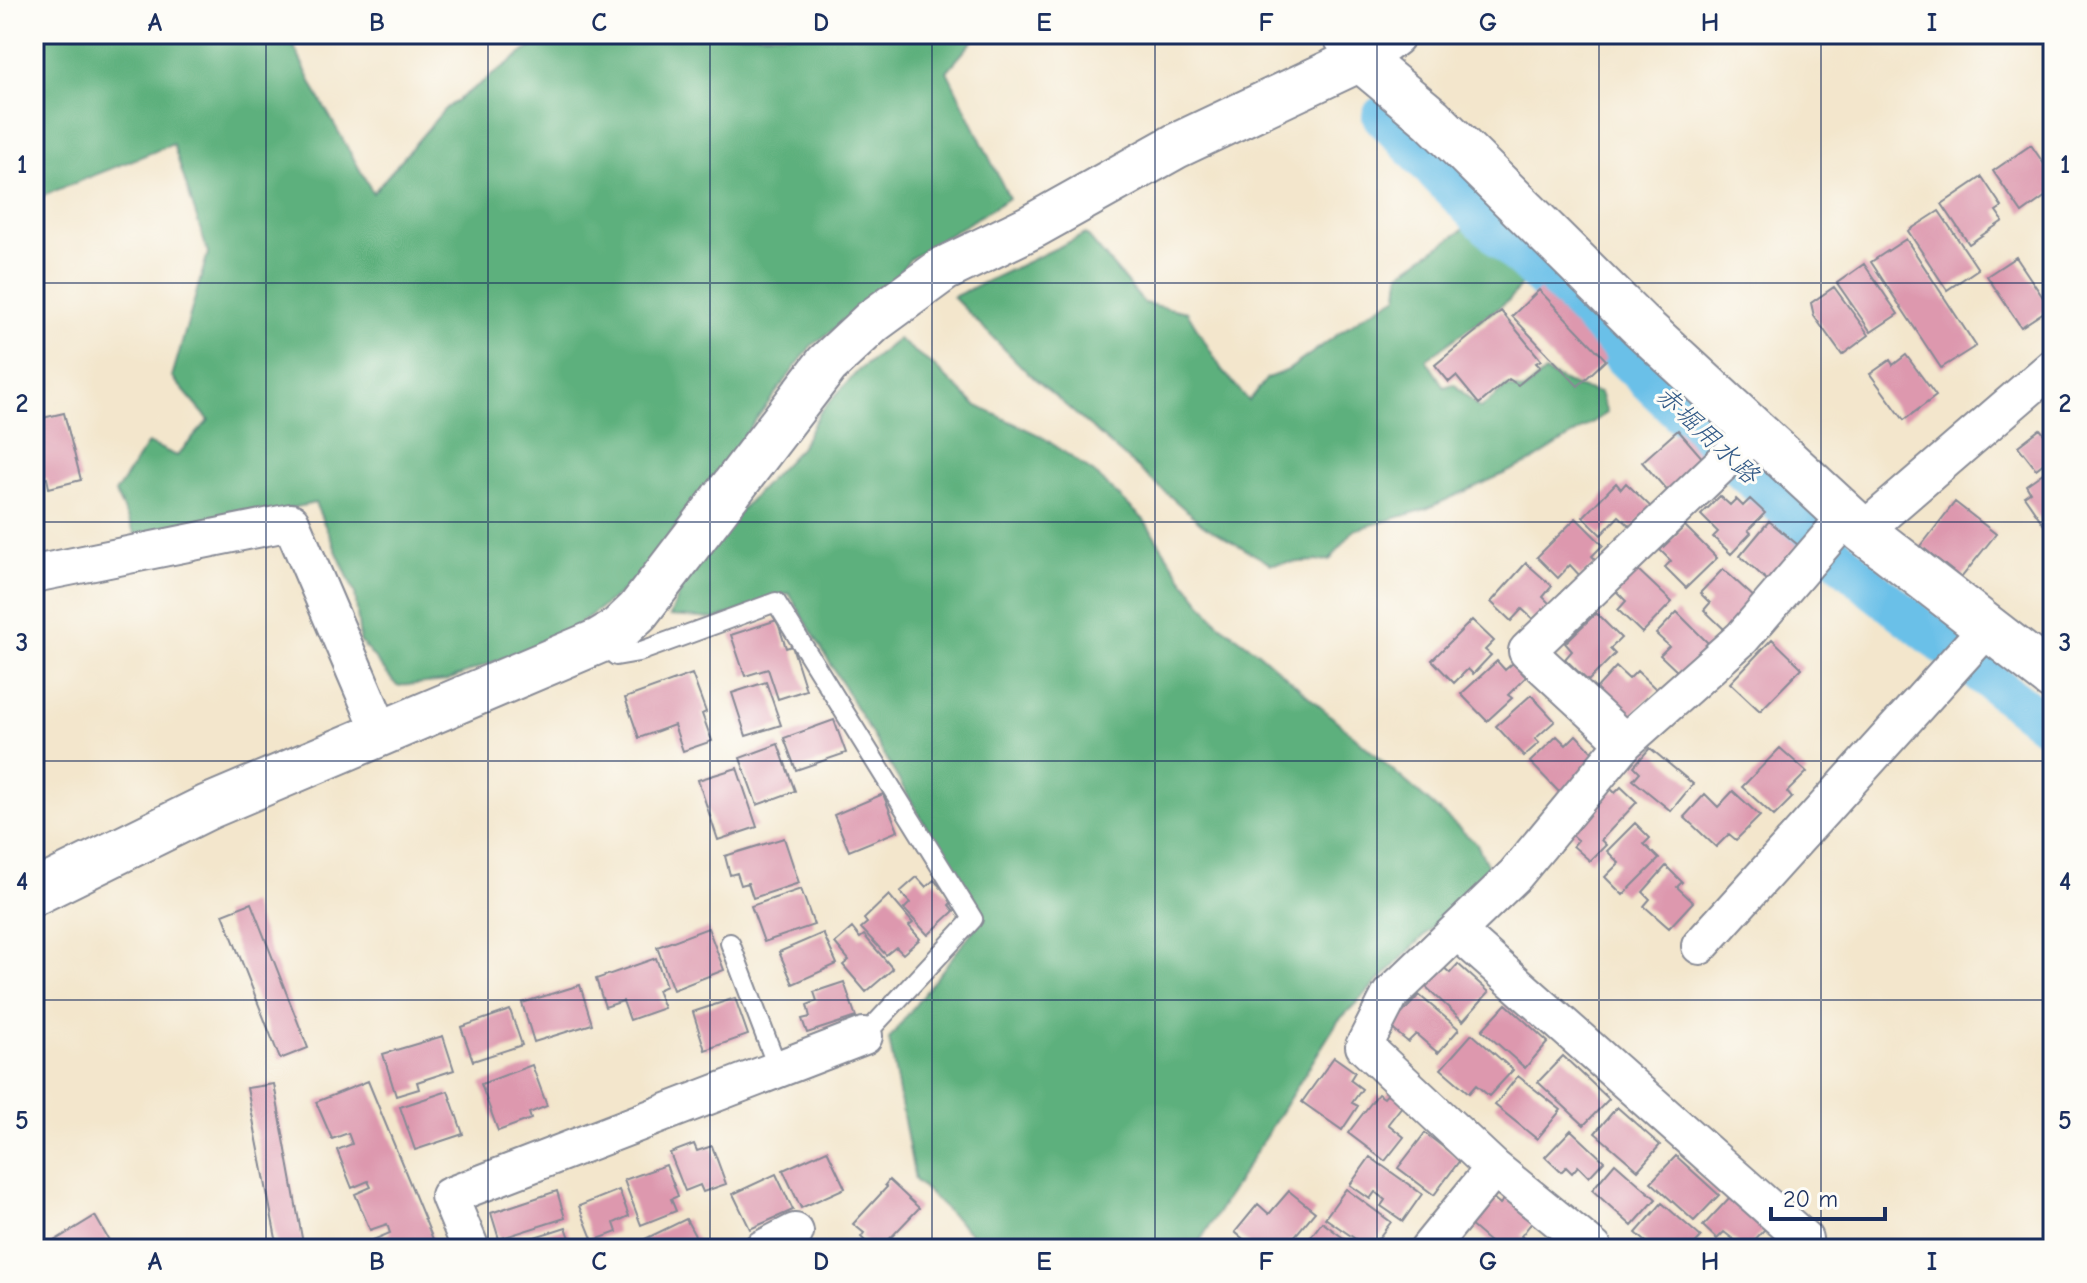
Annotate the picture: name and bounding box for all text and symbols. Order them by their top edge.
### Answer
text: A [148,8,163,38]
text: B [369,8,385,38]
text: C [591,8,607,38]
text: D [813,8,829,38]
text: E [1036,8,1052,38]
text: F [1258,8,1274,38]
text: G [1479,8,1497,38]
text: H [1701,8,1719,38]
text: I [1927,8,1937,38]
text: 1 [17,150,27,180]
text: 1 [2060,150,2070,180]
water label: 赤堀用水路 [1649,380,1766,492]
text: 2 [16,389,28,419]
text: 2 [2059,389,2071,419]
text: 3 [16,628,28,658]
text: 3 [2059,628,2071,658]
text: 4 [16,867,28,897]
text: 4 [2059,867,2071,897]
text: 5 [15,1106,29,1136]
text: 5 [2058,1106,2072,1136]
scale bar [1771,1171,1885,1221]
text: 20 m [1783,1185,1838,1213]
text: A [148,1247,163,1277]
text: B [369,1247,385,1277]
text: C [591,1247,607,1277]
text: D [813,1247,829,1277]
text: E [1036,1247,1052,1277]
text: F [1258,1247,1274,1277]
text: G [1479,1247,1497,1277]
text: H [1701,1247,1719,1277]
text: I [1927,1247,1937,1277]

